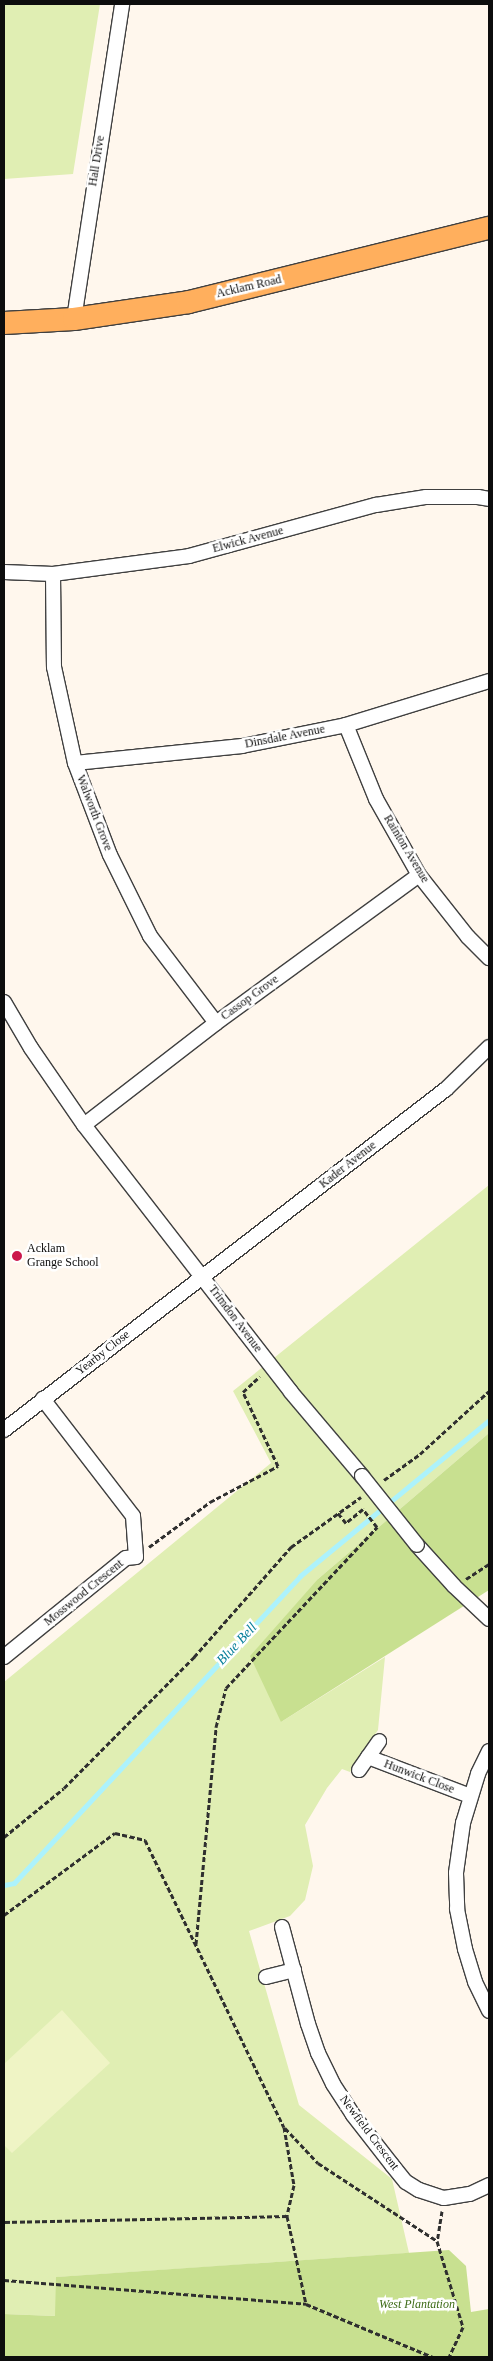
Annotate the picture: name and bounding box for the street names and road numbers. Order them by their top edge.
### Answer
street label: Hall Drive [86,135,108,187]
street label: Acklam Road [215,273,283,301]
street label: Elwick Avenue [211,524,285,556]
street label: Dinsdale Avenue [243,722,327,752]
street label: Walworth Grove [73,773,115,853]
street label: Rainton Avenue [380,812,432,886]
street label: Cassop Grove [218,972,282,1024]
street label: Kader Avenue [316,1138,380,1192]
street label: Trimdon Avenue [205,1282,265,1356]
street label: Yearby Close [73,1327,133,1379]
street label: Mosswood Crescent [42,1557,126,1629]
street label: Hunwick Close [382,1757,456,1797]
street label: Newfield Crescent [336,2093,402,2173]

